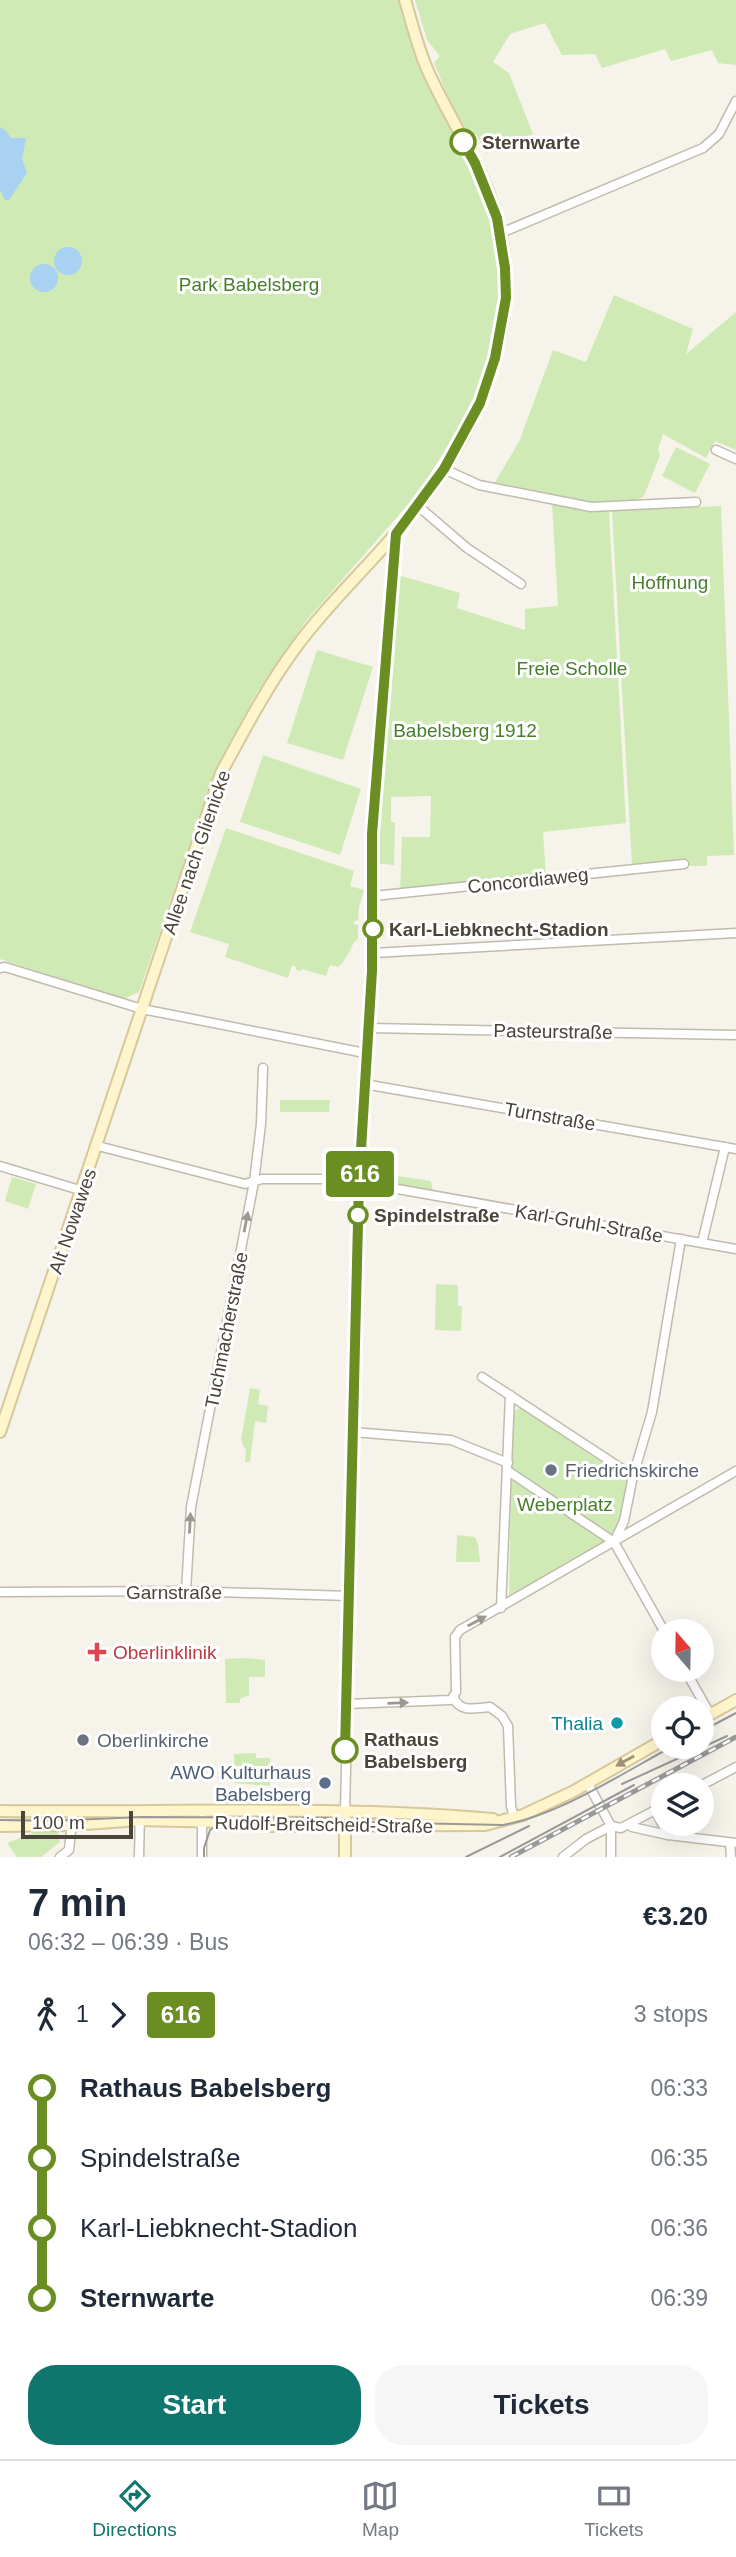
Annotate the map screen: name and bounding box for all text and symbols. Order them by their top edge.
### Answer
marker: Sternwarte [450,129,476,155]
place label: Sternwarte [482,132,580,153]
park label: Park Babelsberg [179,274,319,295]
park label: Hoffnung [632,572,708,593]
park label: Freie Scholle [517,658,627,679]
park label: Babelsberg 1912 [393,720,537,741]
street label: Allee nach Glienicke [159,767,234,937]
street label: Concordiaweg [467,864,590,897]
marker: Karl-Liebknecht-Stadion [363,919,383,939]
place label: Karl-Liebknecht-Stadion [389,919,609,940]
street label: Pasteurstraße [493,1020,613,1043]
street label: Turnstraße [503,1098,597,1135]
line badge: 616 [320,1151,400,1197]
text: 616 [340,1160,380,1187]
street label: Alt Nowawes [45,1166,100,1277]
street label: Karl-Gruhl-Straße [513,1200,665,1247]
marker: Spindelstraße [348,1205,368,1225]
place label: Spindelstraße [374,1205,500,1226]
one-way arrow [241,1211,252,1233]
street label: Tuchmacherstraße [201,1250,252,1410]
place label: Friedrichskirche [565,1460,699,1481]
marker: Friedrichskirche [543,1462,559,1478]
park label: Weberplatz [517,1494,613,1515]
one-way arrow [185,1511,196,1533]
street label: Garnstraße [126,1582,222,1603]
one-way arrow [467,1615,487,1627]
north arrow [651,1619,714,1682]
map controls [651,1619,714,1836]
marker: Oberlinklinik [87,1642,107,1662]
place label: Oberlinklinik [113,1642,217,1663]
button: locate [651,1696,714,1759]
one-way arrow [388,1697,410,1708]
place label: Thalia [551,1713,603,1734]
marker: Thalia [609,1715,625,1731]
place label: Rathaus Babelsberg [364,1729,467,1772]
place label: Oberlinkirche [97,1730,209,1751]
marker: Oberlinkirche [75,1732,91,1748]
marker: Rathaus Babelsberg [332,1737,358,1763]
one-way arrow [615,1755,635,1767]
place label: AWO Kulturhaus Babelsberg [170,1762,311,1805]
button: layers [651,1773,714,1836]
marker: AWO Kulturhaus Babelsberg [317,1775,333,1791]
scale bar [21,1808,133,1840]
text: 100 m [32,1812,85,1833]
street label: Rudolf-Breitscheid-Straße [215,1812,433,1837]
text: 7 min [28,1882,127,1924]
text: €3.20 [643,1901,708,1931]
text: 06:32 – 06:39 · Bus [28,1929,229,1955]
icon: walk [28,1996,66,2034]
icon: forward [99,1996,137,2034]
text: 1 [76,2001,89,2027]
text: 616 [161,2001,201,2028]
text: 3 stops [634,2001,708,2027]
text: Rathaus Babelsberg [80,2073,331,2103]
text: 06:33 [650,2075,708,2101]
text: Spindelstraße [80,2143,240,2173]
text: 06:35 [650,2145,708,2171]
text: Karl-Liebknecht-Stadion [80,2213,358,2243]
text: 06:36 [650,2215,708,2241]
text: Sternwarte [80,2283,214,2313]
text: 06:39 [650,2285,708,2311]
button: Start [28,2365,361,2445]
button: Tickets [375,2365,708,2445]
tab: Directions [92,2477,177,2541]
tab: Map [361,2477,399,2541]
tab: Tickets [584,2477,644,2541]

